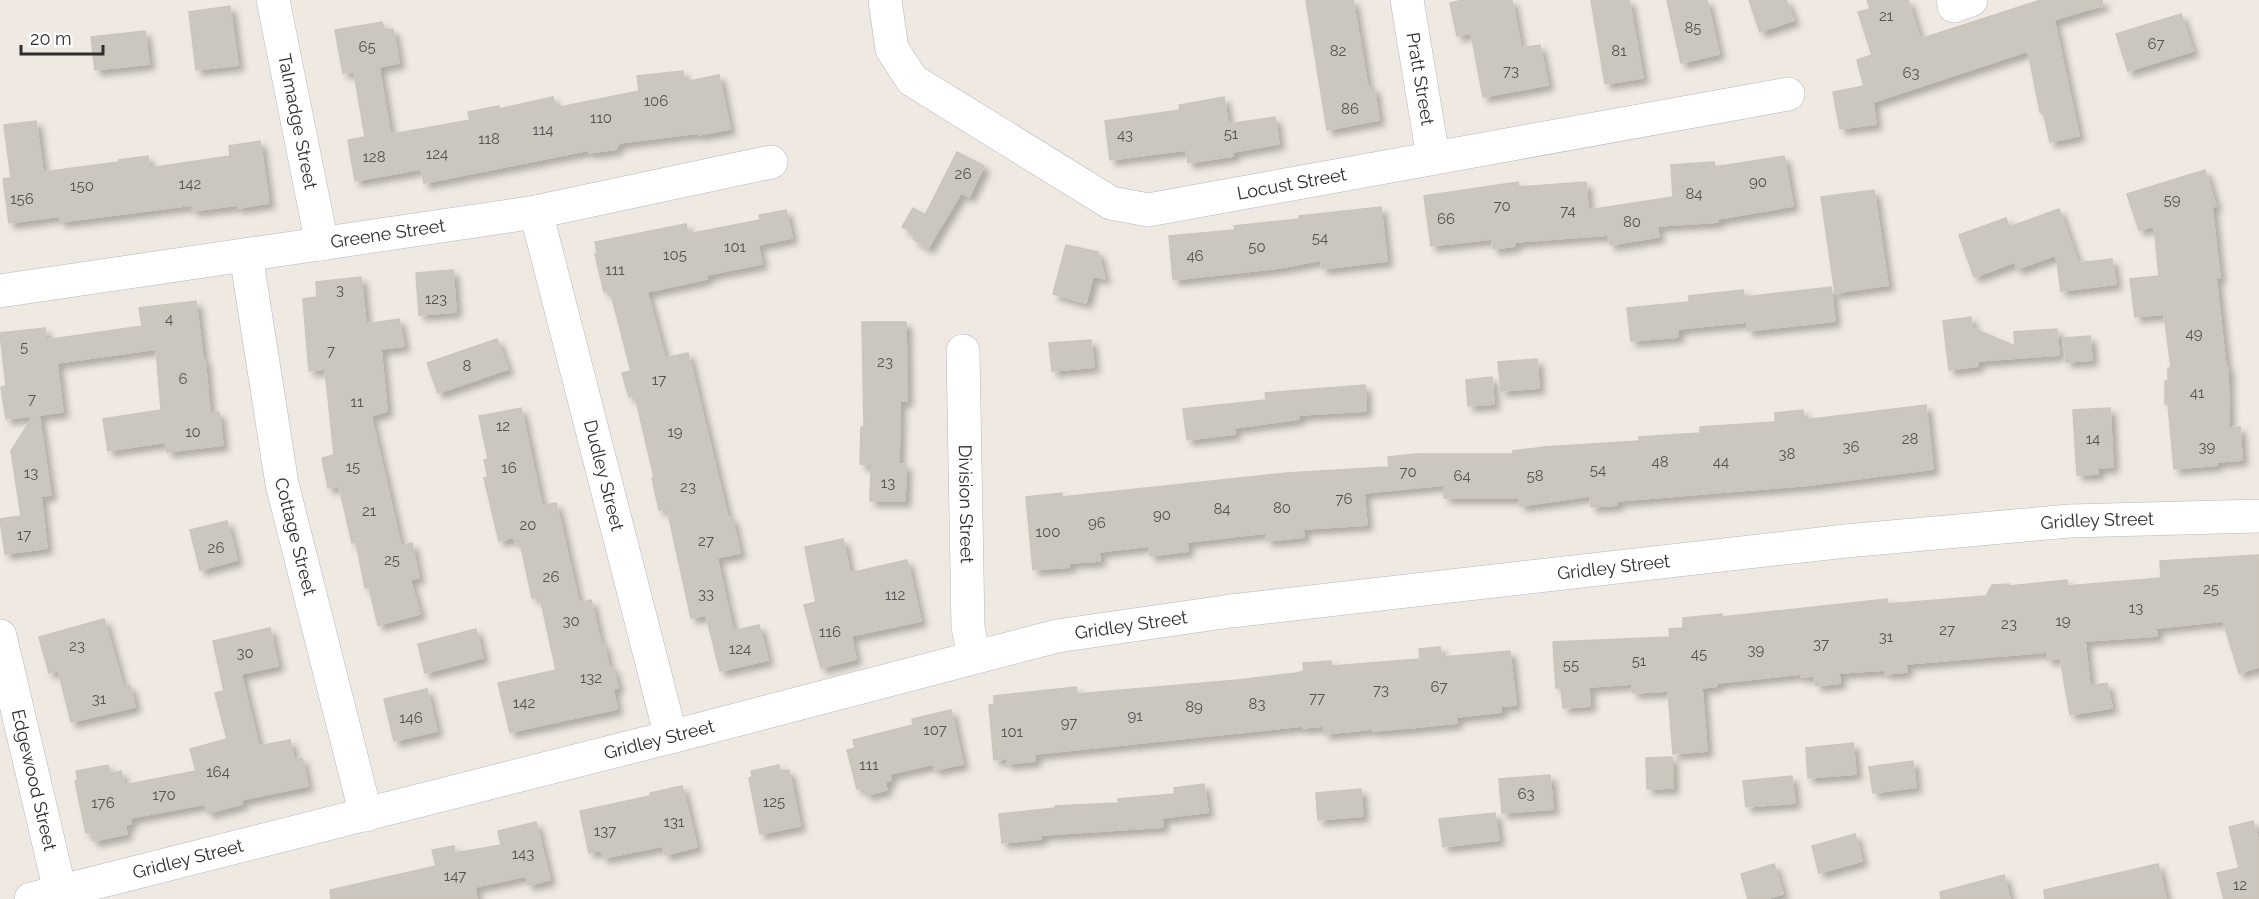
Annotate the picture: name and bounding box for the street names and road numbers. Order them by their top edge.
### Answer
street label: Pratt Street [1403,31,1439,127]
street label: Talmadge Street [274,52,322,191]
street label: Locust Street [1235,163,1348,204]
street label: Greene Street [329,215,446,252]
street label: Dudley Street [580,418,629,533]
street label: Division Street [955,444,978,564]
street label: Cottage Street [271,476,321,598]
street label: Gridley Street [2040,508,2154,534]
street label: Gridley Street [1556,550,1671,584]
street label: Gridley Street [1073,606,1189,643]
street label: Edgewood Street [8,707,61,853]
street label: Gridley Street [601,715,717,763]
street label: Gridley Street [130,835,245,883]

